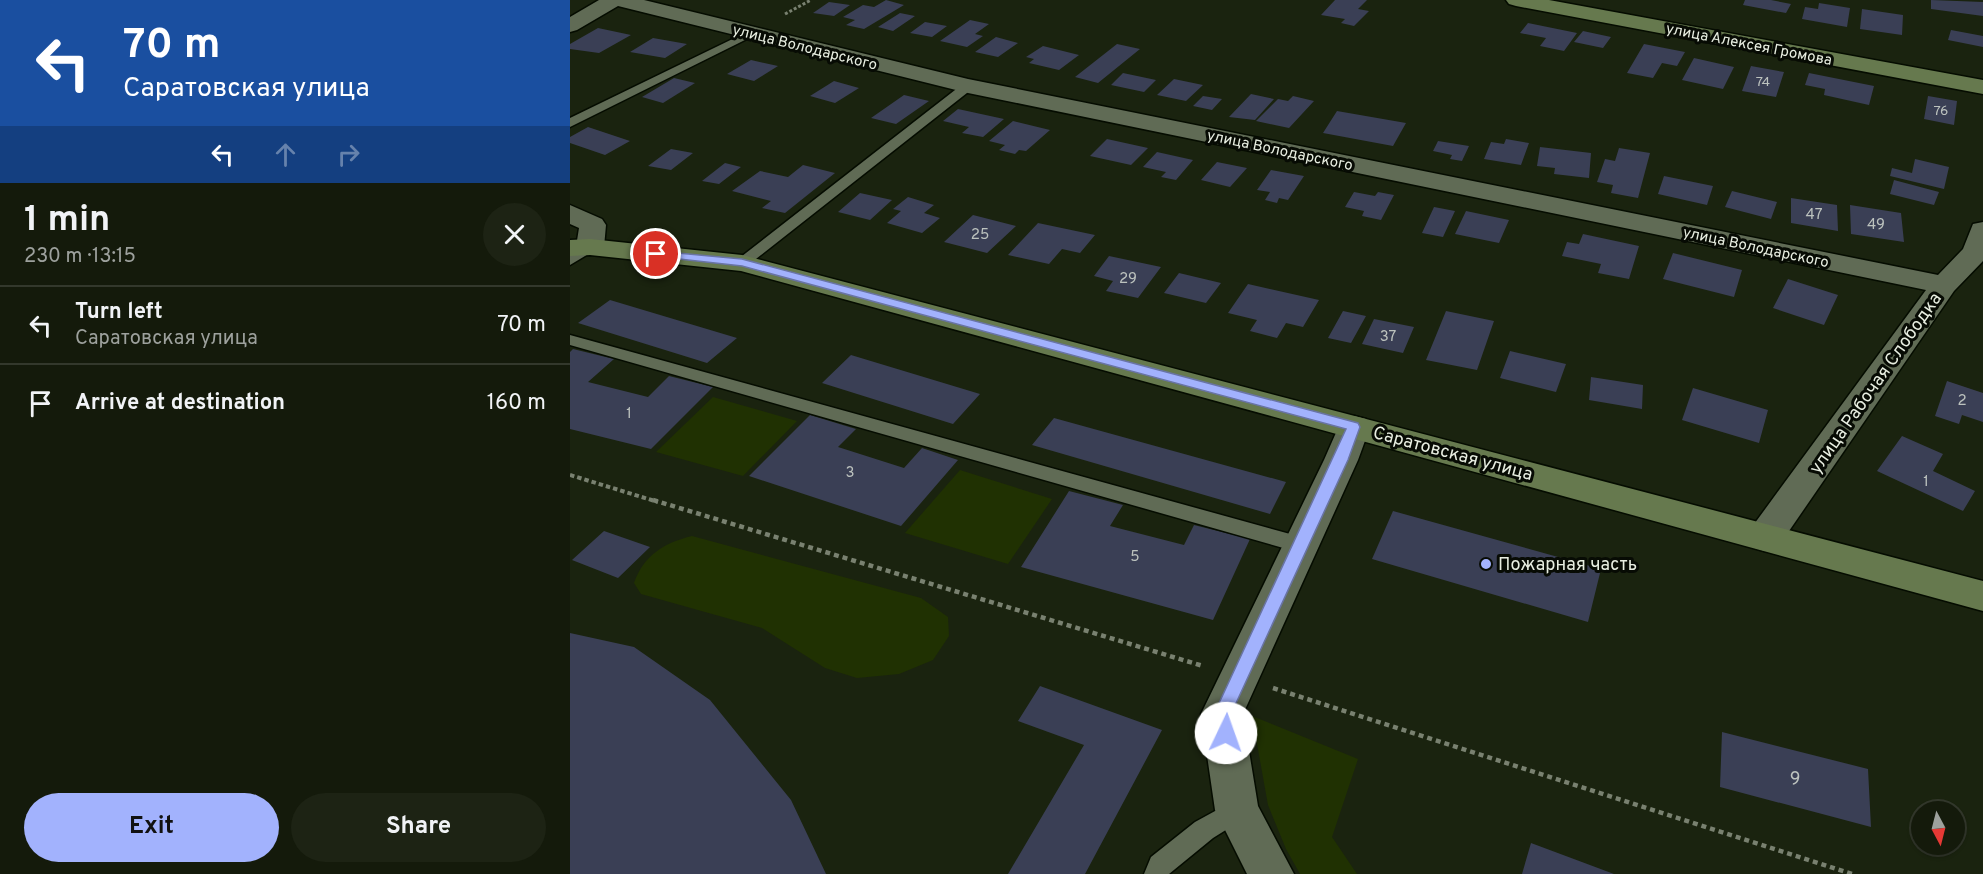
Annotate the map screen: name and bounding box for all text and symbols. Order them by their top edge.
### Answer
text: 70 m [123,20,221,73]
street label: улица Алексея Громова [1664,20,1833,71]
street label: улица Володарского [730,21,879,76]
icon: left [24,24,102,102]
text: Саратовская улица [123,72,370,106]
house number: 74 [1756,74,1770,91]
house number: 76 [1934,103,1948,120]
street label: улица Володарского [1205,127,1354,176]
icon: left [206,138,239,171]
icon: ahead [269,138,302,171]
icon: right [332,138,365,171]
text: 1 min [24,198,110,244]
button: close [483,203,546,266]
house number: 47 [1806,206,1823,225]
house number: 49 [1867,216,1885,235]
street label: улица Володарского [1681,224,1830,273]
house number: 25 [971,226,989,245]
pin [630,228,681,279]
icon: arrive [639,237,672,270]
text: 230 m · 13:15 [24,244,136,270]
house number: 29 [1119,270,1137,289]
street label: улица Рабочая Слободка [1805,289,1948,479]
text: Turn left [75,299,163,326]
icon: left [24,309,57,342]
text: 70 m [497,312,546,339]
text: Саратовская улица [75,326,258,352]
house number: 37 [1380,328,1397,347]
icon: arrive [24,387,57,420]
text: Arrive at destination [75,390,285,417]
text: 160 m [487,390,546,417]
house number: 2 [1957,392,1967,411]
house number: 1 [626,405,632,424]
street label: Саратовская улица [1370,422,1535,487]
house number: 3 [845,464,855,483]
house number: 1 [1923,473,1929,492]
house number: 5 [1130,548,1140,567]
place label: Пожарная часть [1498,554,1637,577]
marker: Пожарная часть [1479,557,1493,571]
position arrow [1194,701,1258,765]
house number: 9 [1790,768,1800,791]
button: Exit [24,793,279,862]
button: Share [291,793,546,862]
north arrow [1911,801,1965,855]
map controls [1911,801,1965,855]

